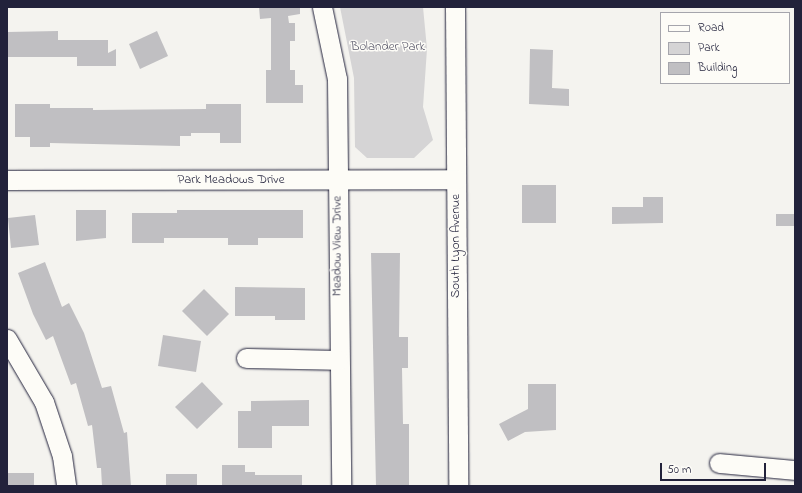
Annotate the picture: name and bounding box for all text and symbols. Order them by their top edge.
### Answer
legend [660,12,790,84]
text: Road [698,19,724,37]
park label: Bolander Park [351,39,425,55]
text: Park [698,39,720,57]
text: Building [698,59,737,77]
street label: Park Meadows Drive [177,172,285,188]
street label: South Lyon Avenue [448,194,464,298]
street label: Meadow View Drive [330,196,346,296]
scale bar [662,455,768,481]
text: 50 m [667,461,691,479]

